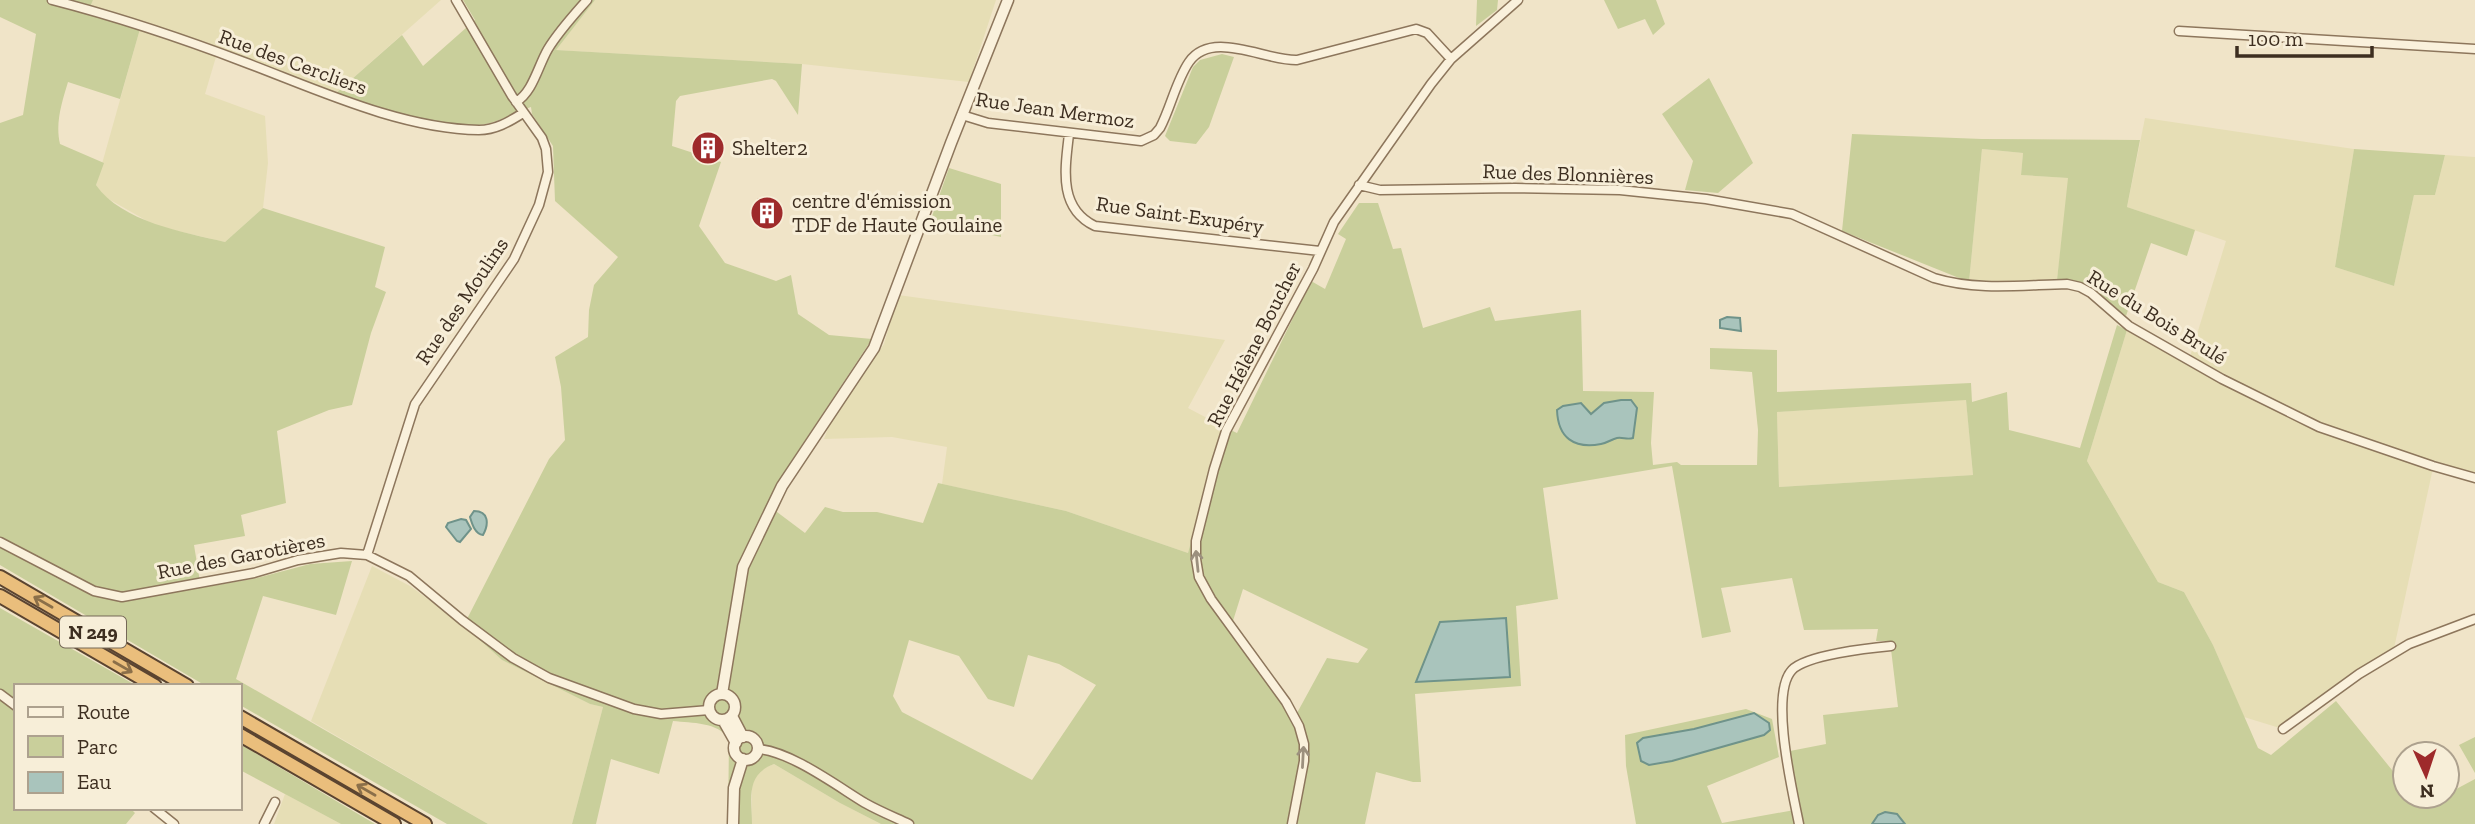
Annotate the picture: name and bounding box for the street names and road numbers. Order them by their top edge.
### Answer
street label: Rue des Cercliers [216,23,371,100]
street label: Rue Jean Mermoz [974,86,1136,133]
street label: Rue des Blonnières [1482,158,1654,189]
street label: Rue Saint-Exupéry [1095,190,1266,239]
street label: Rue des Moulins [410,232,513,369]
street label: Rue Hélène Boucher [1201,257,1306,431]
street label: Rue du Bois Brulé [2083,264,2232,370]
street label: Rue des Garotières [155,527,327,584]
road number: N 249 [60,617,126,648]

